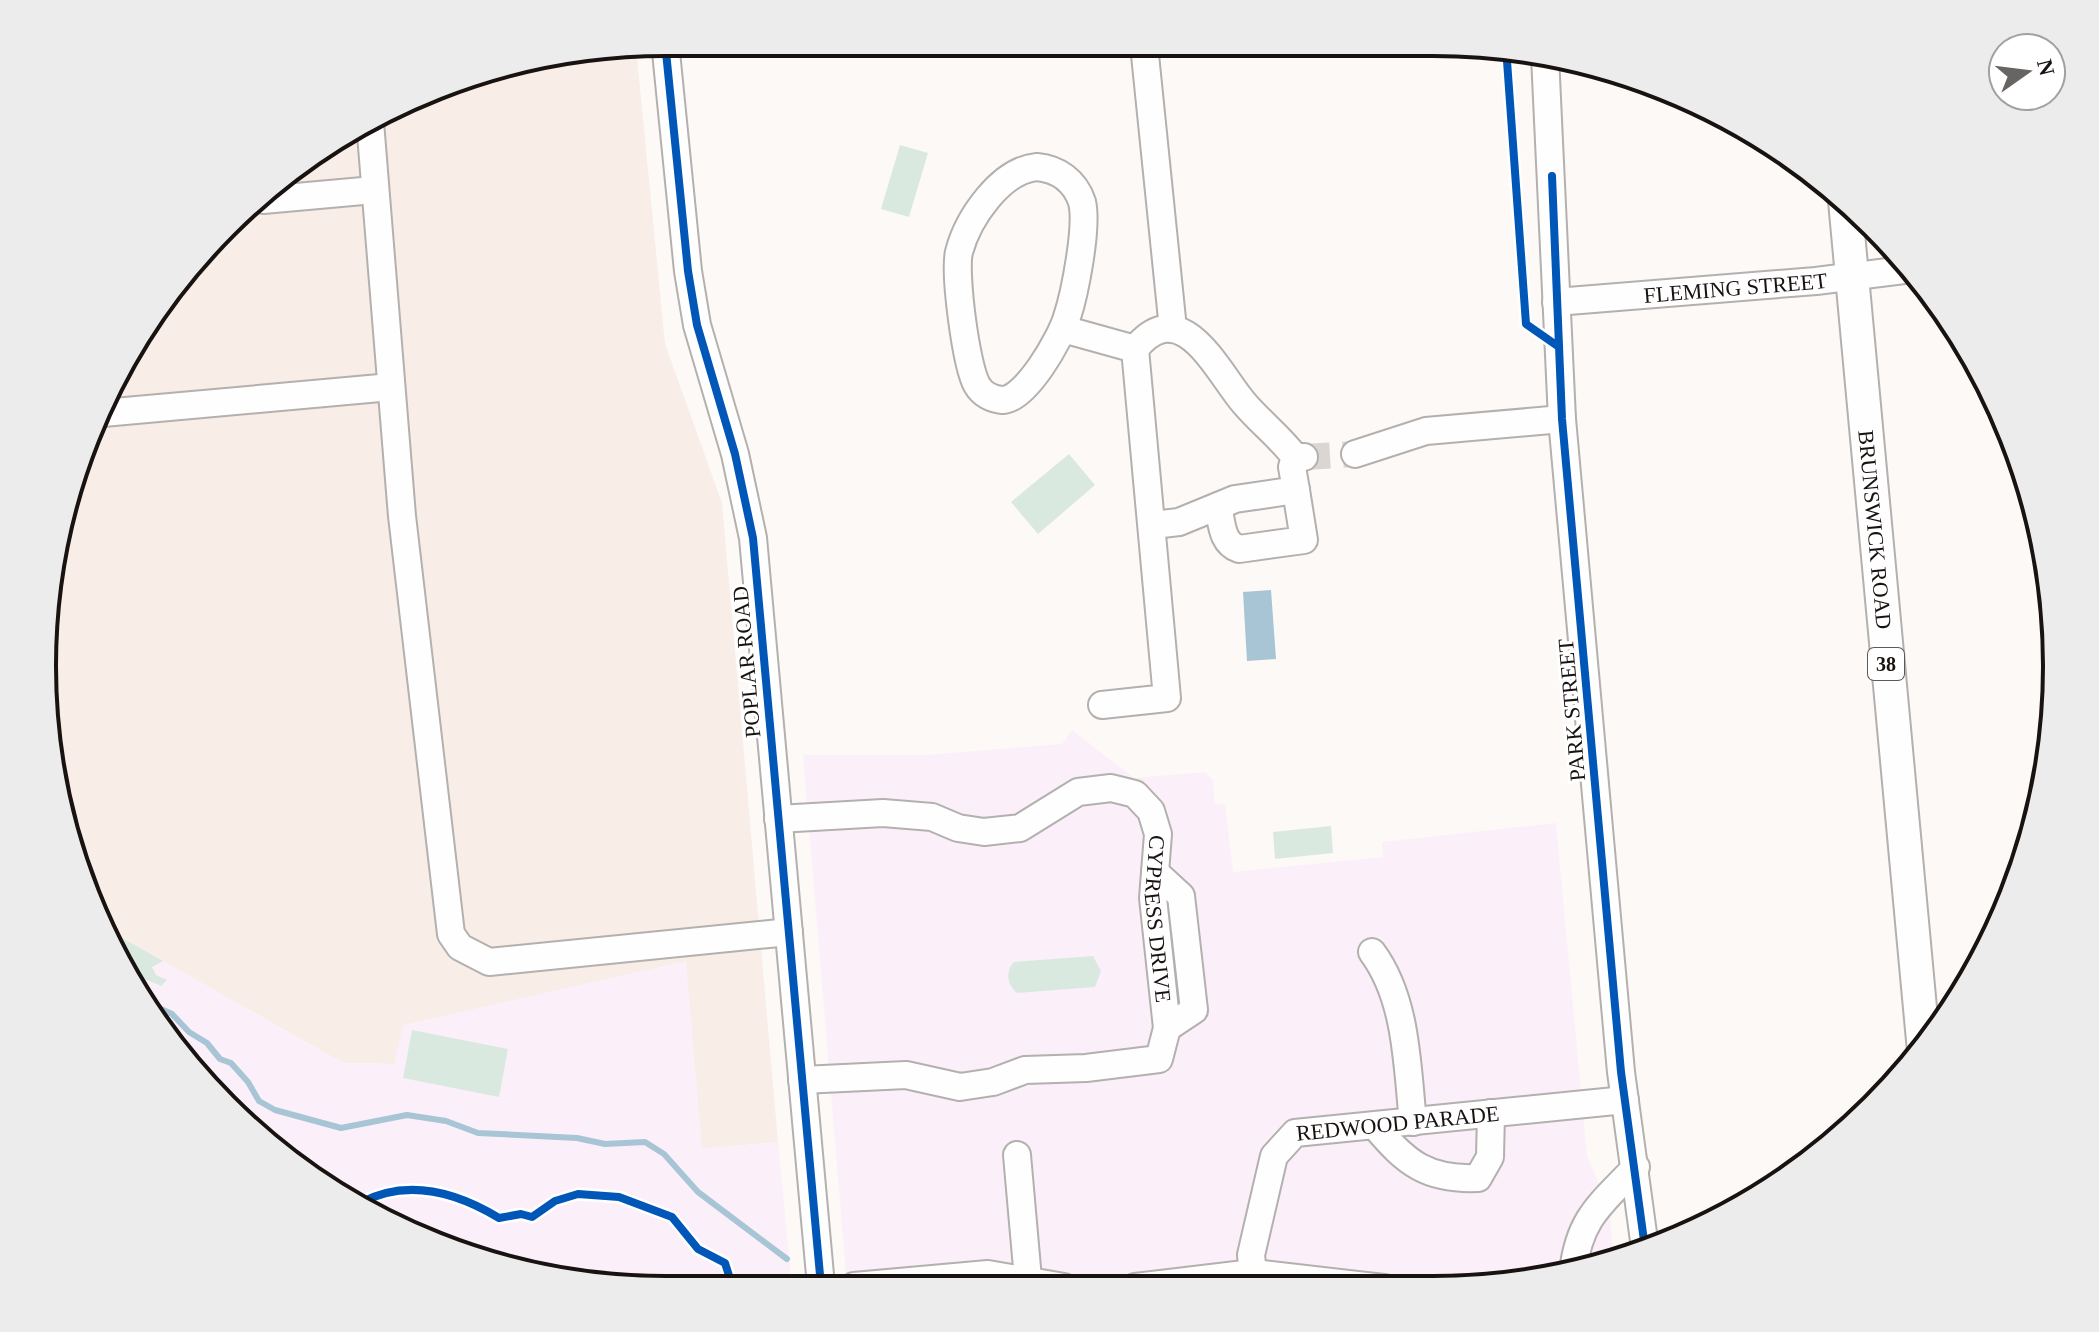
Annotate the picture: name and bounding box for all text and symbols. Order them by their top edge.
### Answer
north arrow [1987,32,2067,112]
text: N [2032,57,2060,78]
street label: FLEMING STREET [1643,268,1829,308]
street label: BRUNSWICK ROAD [1853,429,1897,630]
street label: POPLAR ROAD [727,585,766,739]
street label: PARK STREET [1553,637,1590,782]
road number: 38 [1868,648,1904,680]
street label: CYPRESS DRIVE [1139,834,1176,1004]
street label: REDWOOD PARADE [1295,1101,1500,1146]

